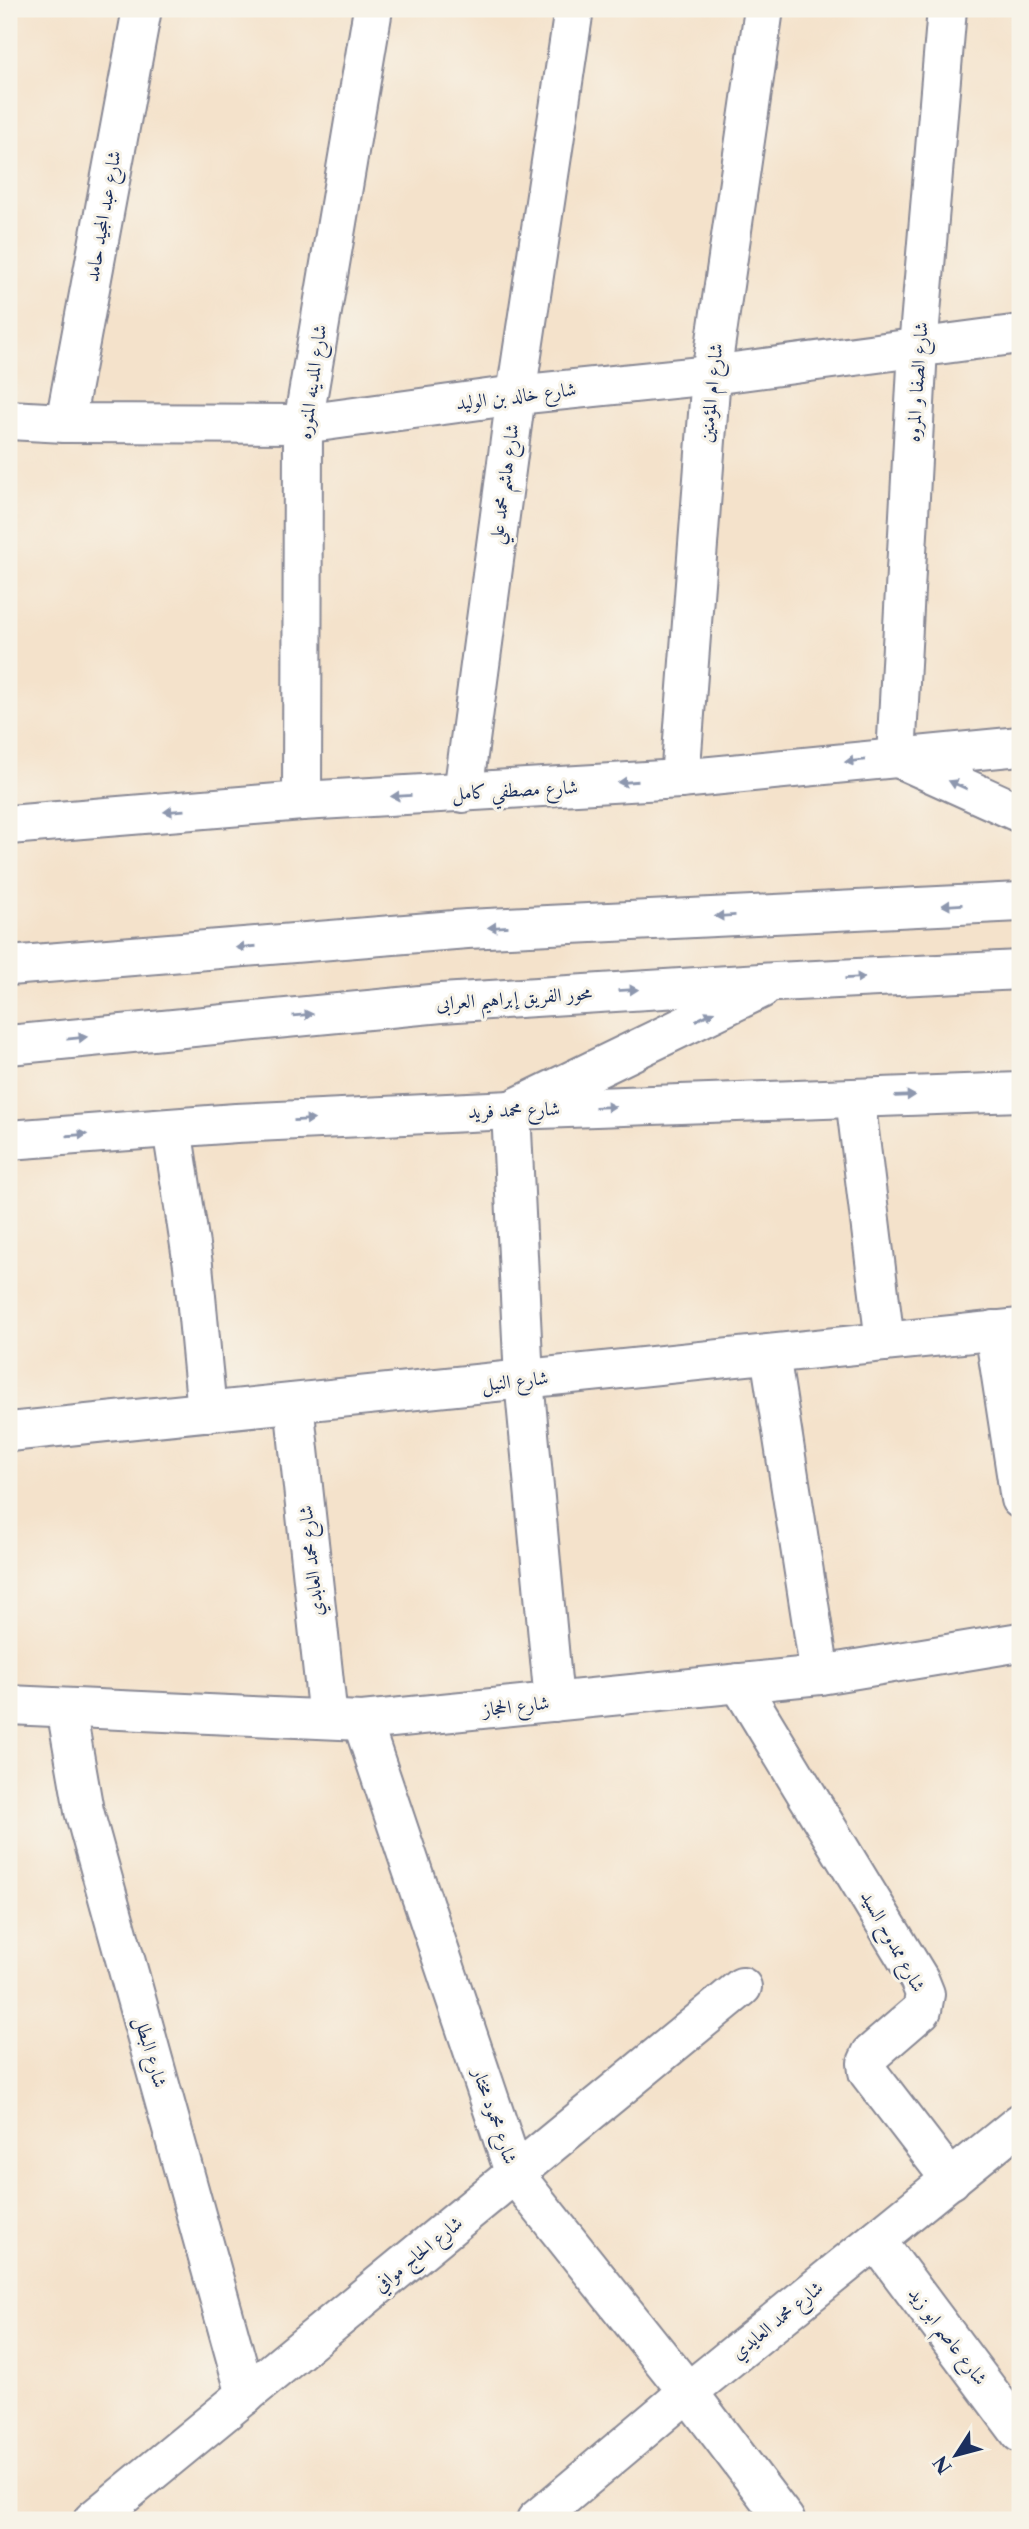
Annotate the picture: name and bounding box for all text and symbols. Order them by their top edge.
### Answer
street label: شارع عبد المجيد حامد [80,149,130,284]
street label: شارع الصفا و المروه [901,321,937,443]
street label: شارع المدينه المنوره [293,323,335,441]
street label: شارع ام المؤمنين [694,342,733,444]
street label: شارع خالد بن الوليد [454,377,578,419]
street label: شارع هاشم محمد علي [484,422,532,547]
one-way arrow [844,756,866,767]
street label: شارع مصطفي كامل [451,775,579,812]
one-way arrow [617,777,639,788]
one-way arrow [948,779,968,791]
one-way arrow [390,791,412,802]
one-way arrow [163,806,185,817]
one-way arrow [941,900,963,911]
one-way arrow [714,910,736,921]
one-way arrow [486,922,508,933]
one-way arrow [235,942,257,953]
one-way arrow [844,972,866,983]
street label: محور الفريق إبراهيم العرابى [435,981,594,1023]
one-way arrow [617,985,639,996]
one-way arrow [292,1009,314,1020]
one-way arrow [694,1011,715,1022]
one-way arrow [66,1032,88,1043]
one-way arrow [895,1091,917,1102]
street label: شارع محمد فريد [468,1097,561,1127]
one-way arrow [594,1101,616,1112]
one-way arrow [293,1115,315,1126]
one-way arrow [66,1129,88,1140]
street label: شارع النيل [480,1366,550,1400]
street label: شارع محمد العابدي [294,1504,332,1618]
street label: شارع الحجاز [480,1691,551,1725]
street label: شارع ممدوح السيد [850,1886,930,1999]
street label: شارع البطل [126,2014,172,2091]
street label: شارع محمود مختار [463,2063,522,2168]
street label: شارع الحاج موافي [369,2211,471,2302]
street label: شارع محمد العايدي [726,2276,830,2367]
street label: شارع عاصم ابو زيد [897,2283,992,2394]
north arrow [920,2420,990,2490]
text: N [928,2451,957,2478]

